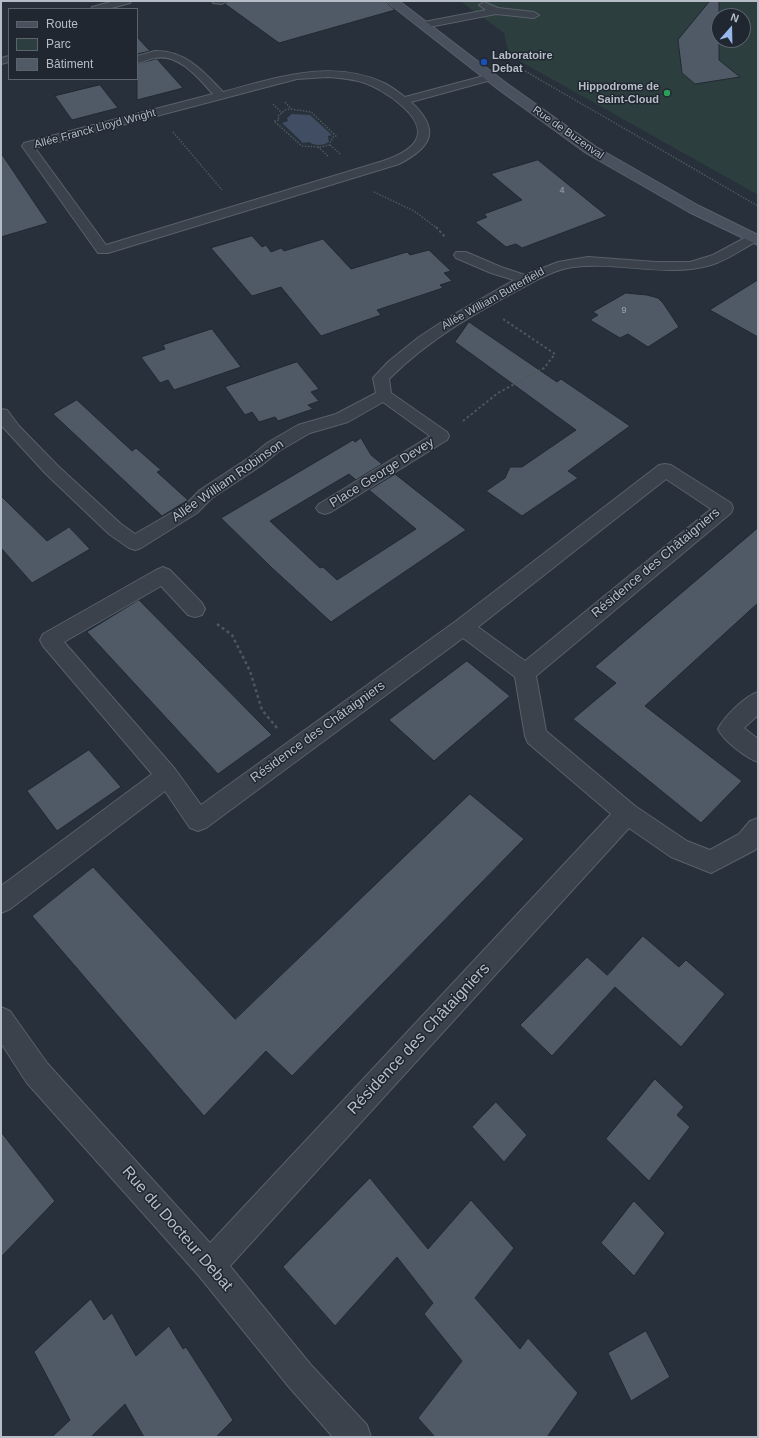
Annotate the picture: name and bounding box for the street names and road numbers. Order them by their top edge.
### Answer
street label: Rue de Buzenval [530,104,606,162]
street label: Allée Franck Lloyd Wright [33,106,157,152]
street label: Allée William Butterfield [439,265,547,333]
street label: Place George Devey [327,435,437,511]
street label: Allée William Robinson [169,436,287,526]
street label: Résidence des Châtaigniers [589,505,723,621]
street label: Résidence des Châtaigniers [248,678,388,786]
street label: Résidence des Châtaigniers [344,959,494,1119]
street label: Rue du Docteur Debat [118,1163,236,1295]

